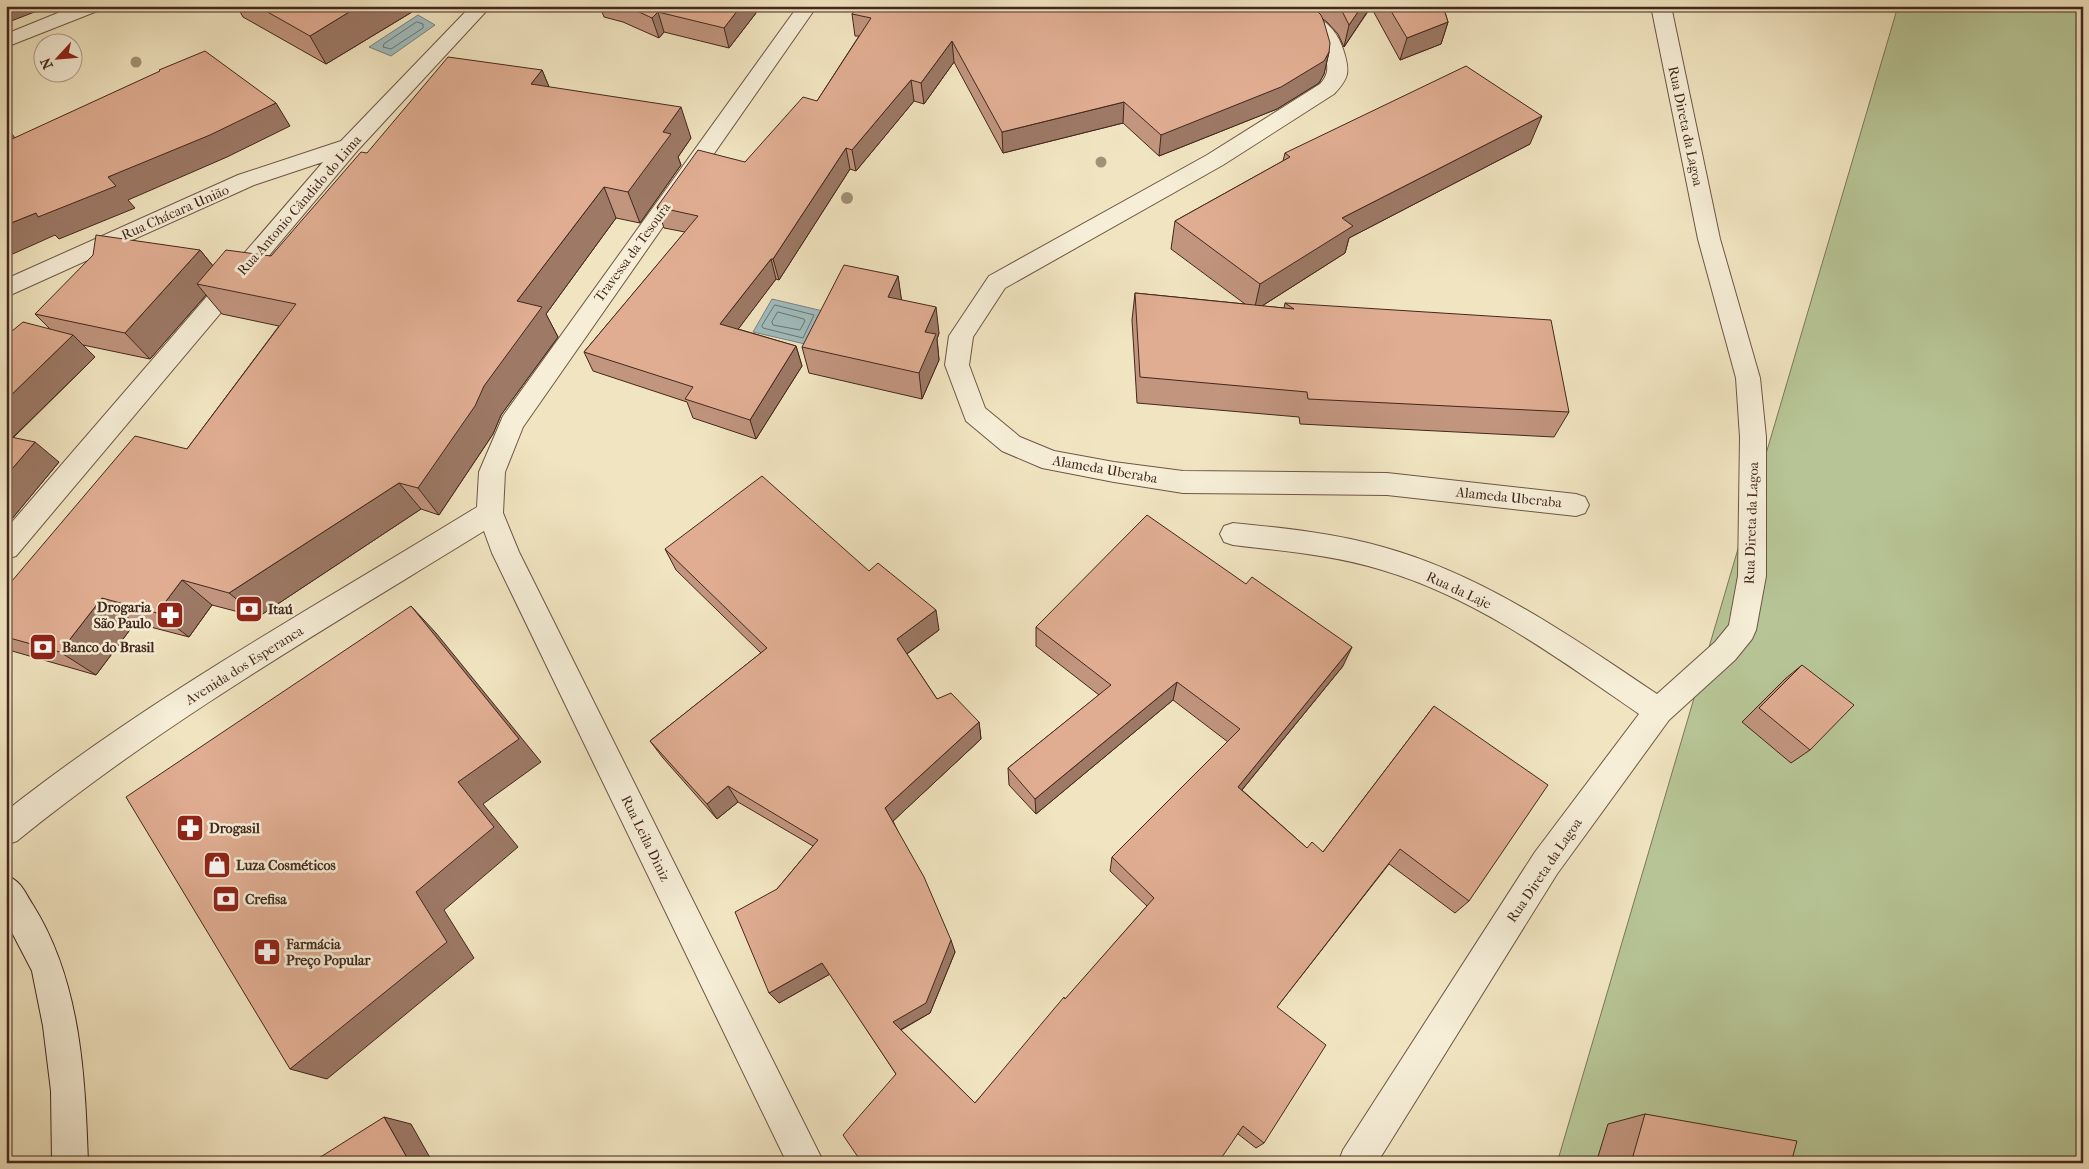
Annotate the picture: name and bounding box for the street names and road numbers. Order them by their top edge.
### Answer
street label: Rua Direta da Lagoa [1664,64,1707,188]
street label: Rua Antonio Cândido do Lima [234,131,365,279]
street label: Rua Chácara União [119,181,232,244]
street label: Travessa da Tesoura [591,199,675,305]
street label: Alameda Uberaba [1050,452,1159,487]
street label: Rua Direta da Lagoa [1741,461,1762,585]
street label: Alameda Uberaba [1454,483,1563,512]
street label: Rua da Laje [1424,568,1494,613]
street label: Avenida dos Esperanca [181,622,307,709]
street label: Rua Leila Diniz [617,792,674,884]
street label: Rua Direta da Lagoa [1503,814,1586,926]

